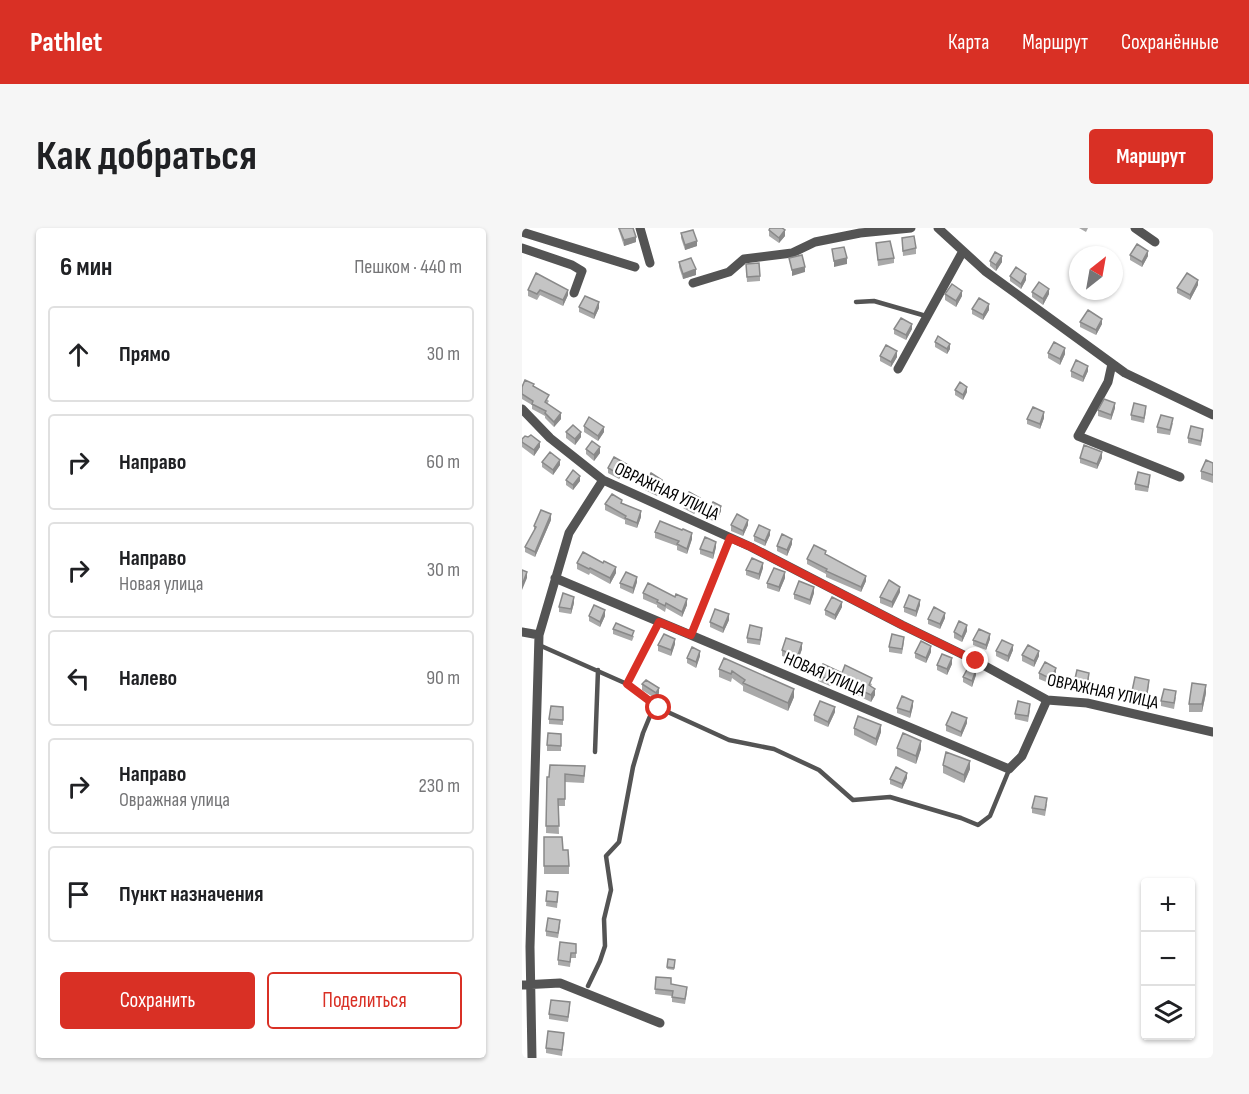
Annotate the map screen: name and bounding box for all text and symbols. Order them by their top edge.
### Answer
text: Pathlet [30,26,102,59]
text: Карта [948,30,989,55]
text: Маршрут [1022,30,1088,55]
text: Сохранённые [1121,30,1219,55]
button: Маршрут [1089,129,1213,184]
text: Как добраться [36,131,257,182]
north arrow [1069,246,1123,300]
text: 6 мин [60,252,112,283]
text: Пешком · 440 m [354,255,462,279]
icon: ahead [62,338,95,371]
text: Прямо [119,341,170,368]
text: 30 m [427,342,460,366]
icon: right [62,446,95,479]
text: Направо [119,449,186,476]
text: 60 m [426,450,460,474]
street label: ОВРАЖНАЯ УЛИЦА [611,458,723,525]
text: Направо [119,545,186,572]
icon: right [62,554,95,587]
text: 30 m [427,558,460,582]
text: Новая улица [119,572,203,596]
route end [962,647,988,673]
street label: НОВАЯ УЛИЦА [781,648,869,701]
icon: left [62,662,95,695]
text: Налево [119,665,177,692]
text: 90 m [426,666,460,690]
street label: ОВРАЖНАЯ УЛИЦА [1045,669,1161,714]
route start [645,694,671,720]
text: Направо [119,761,186,788]
icon: right [62,770,95,803]
text: 230 m [418,774,460,798]
text: Овражная улица [119,788,230,812]
icon: arrive [62,878,95,911]
map controls [1141,878,1195,1040]
button: + [1141,878,1195,932]
text: Пункт назначения [119,881,263,908]
button: − [1141,932,1195,986]
button: Сохранить [60,972,255,1029]
button: Поделиться [267,972,462,1029]
button: layers [1141,986,1195,1040]

